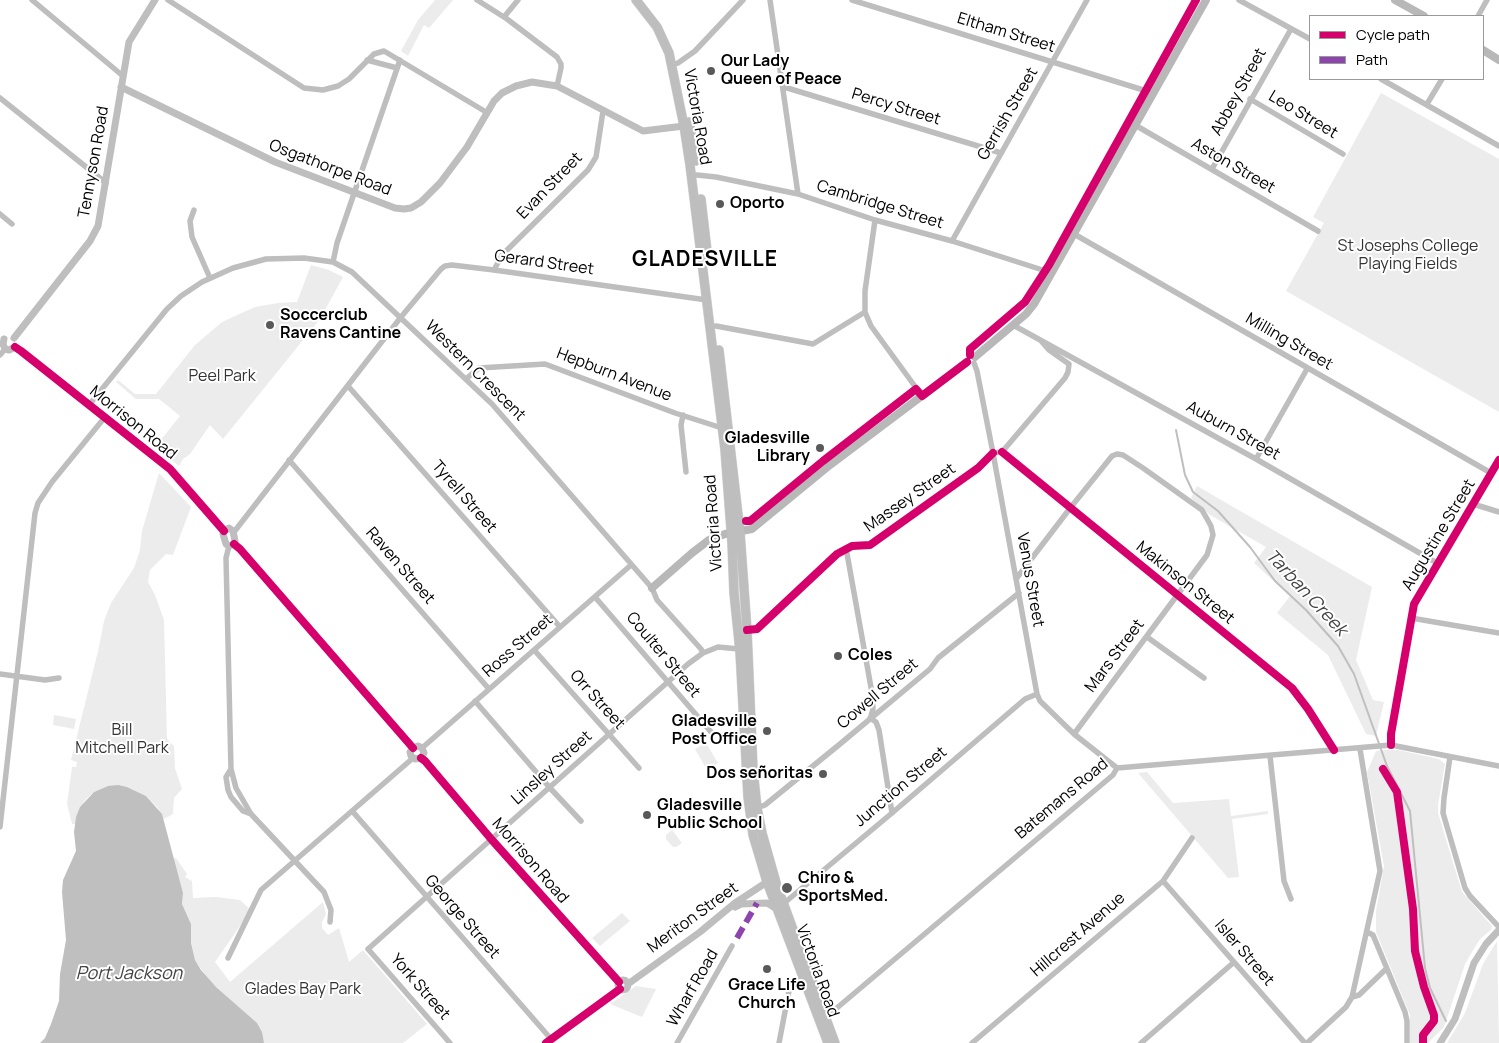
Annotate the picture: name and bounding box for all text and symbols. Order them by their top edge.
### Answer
street label: Eltham Street [955,9,1057,57]
legend [1309,15,1484,80]
text: Cycle path [1356,24,1430,45]
street label: Abbey Street [1207,45,1271,139]
text: Path [1356,49,1388,70]
place label: Our Lady Queen of Peace [721,52,842,90]
street label: Gerrish Street [974,64,1042,164]
marker: Our Lady Queen of Peace [705,65,717,77]
street label: Victoria Road [679,68,715,166]
street label: Percy Street [849,84,943,130]
street label: Leo Street [1265,87,1341,143]
street label: Tennyson Road [75,105,113,219]
street label: Aston Street [1188,134,1278,198]
street label: Osgathorpe Road [266,136,394,200]
street label: Evan Street [513,149,587,223]
street label: Cambridge Street [814,177,946,233]
place label: Oporto [730,194,784,214]
marker: Oporto [714,198,726,210]
park label: St Josephs College Playing Fields [1338,237,1478,275]
street label: Gerard Street [493,247,595,279]
district label: GLADESVILLE [631,247,779,273]
place label: Soccerclub Ravens Cantine [280,306,401,344]
street label: Milling Street [1242,309,1336,375]
street label: Western Crescent [421,317,529,425]
marker: Soccerclub Ravens Cantine [264,319,276,331]
street label: Hepburn Avenue [554,344,674,406]
park label: Peel Park [188,367,256,387]
street label: Morrison Road [86,382,180,464]
street label: Auburn Street [1183,397,1283,465]
place label: Gladesville Library [725,429,810,467]
marker: Gladesville Library [814,442,826,454]
street label: Tyrell Street [427,457,501,537]
street label: Massey Street [861,459,959,537]
street label: Victoria Road [701,474,727,572]
street label: Augustine Street [1398,476,1480,594]
street label: Raven Street [362,524,438,608]
street label: Venus Street [1012,531,1048,629]
street label: Makinson Street [1132,537,1238,629]
water label: Tarban Creek [1261,545,1351,641]
street label: Coulter Street [622,608,704,702]
street label: Ross Street [479,610,557,682]
street label: Mars Street [1081,616,1149,696]
place label: Coles [848,646,892,666]
marker: Coles [832,650,844,662]
street label: Cowell Street [834,655,922,733]
street label: Orr Street [565,666,629,734]
place label: Gladesville Post Office [672,712,757,750]
park label: Bill Mitchell Park [75,721,169,759]
marker: Gladesville Post Office [761,725,773,737]
street label: Linsley Street [508,727,596,809]
street label: Junction Street [851,743,951,831]
street label: Batemans Road [1012,755,1112,843]
place label: Dos señoritas [706,764,813,784]
marker: Dos señoritas [817,768,829,780]
place label: Gladesville Public School [657,796,762,834]
marker: Gladesville Public School [641,809,653,821]
street label: Morrison Road [488,814,572,908]
place label: Chiro & SportsMed. [798,869,888,907]
street label: George Street [420,871,504,963]
street label: Meriton Street [644,879,742,957]
marker: Chiro & SportsMed. [780,881,794,895]
street label: Hillcrest Avenue [1027,889,1129,981]
street label: Isler Street [1210,916,1278,990]
street label: Victoria Road [791,922,843,1020]
street label: Wharf Road [663,946,723,1030]
street label: York Street [386,950,454,1024]
water label: Port Jackson [76,963,182,985]
marker: Grace Life Church [761,963,773,975]
place label: Grace Life Church [728,976,806,1014]
park label: Glades Bay Park [245,980,361,1000]

